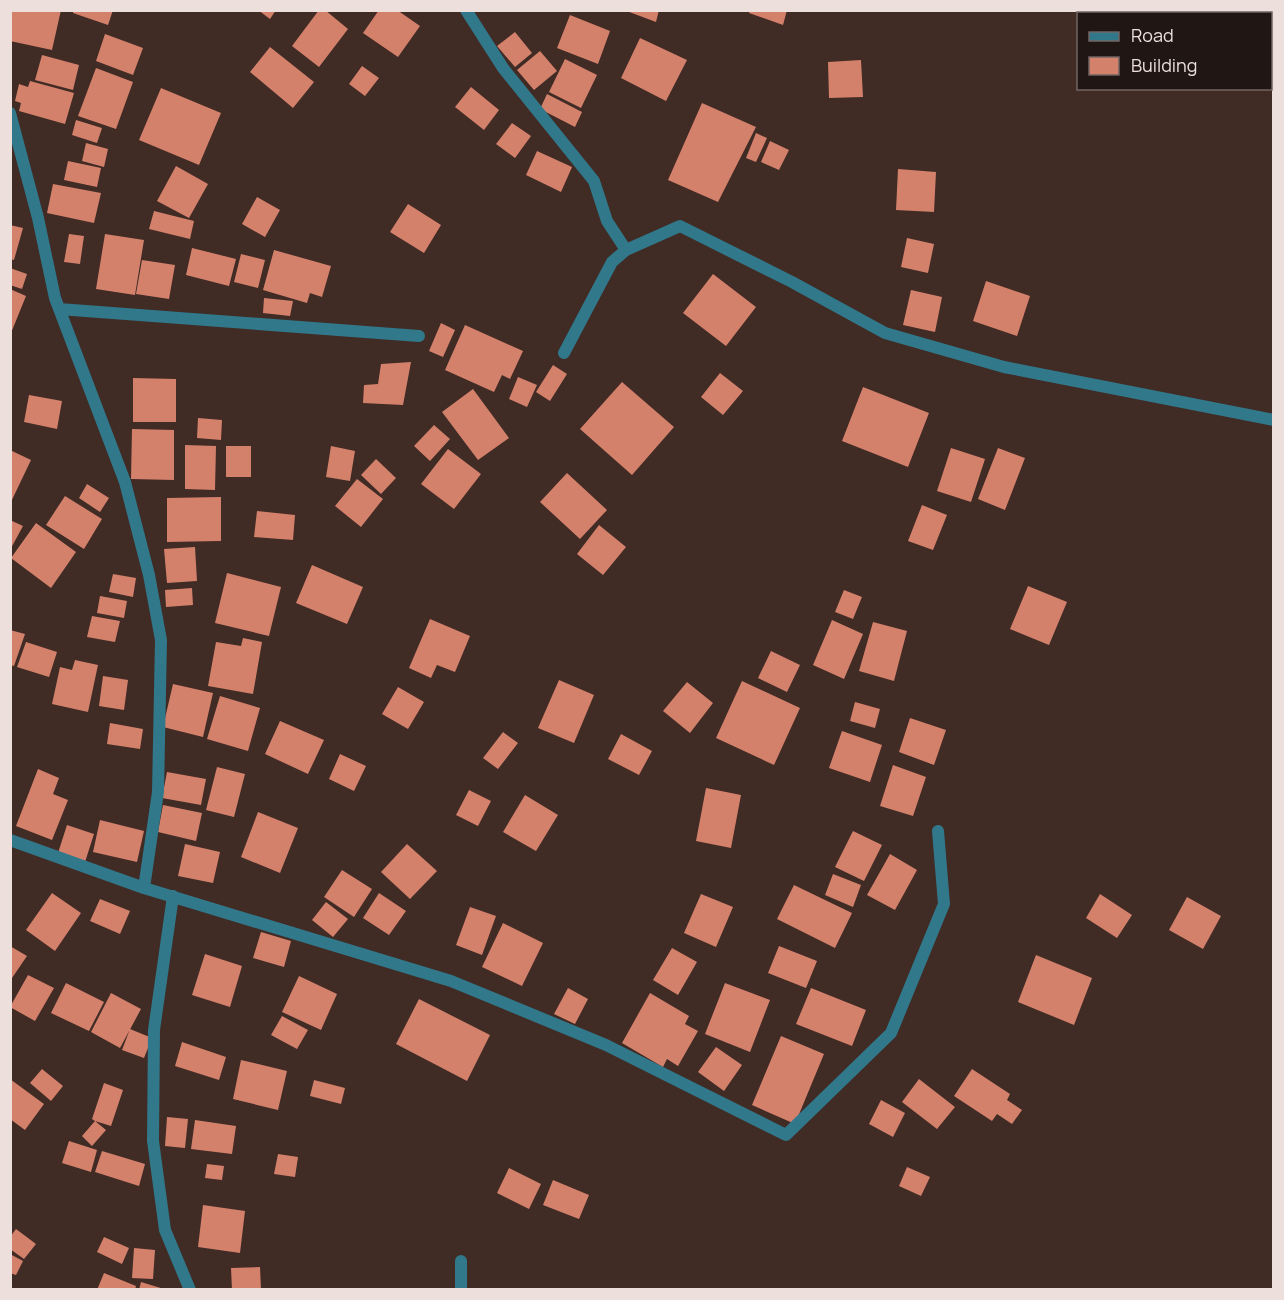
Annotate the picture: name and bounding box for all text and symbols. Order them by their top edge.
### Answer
legend [1077,12,1272,90]
text: Road [1131,23,1174,47]
text: Building [1131,53,1197,77]

